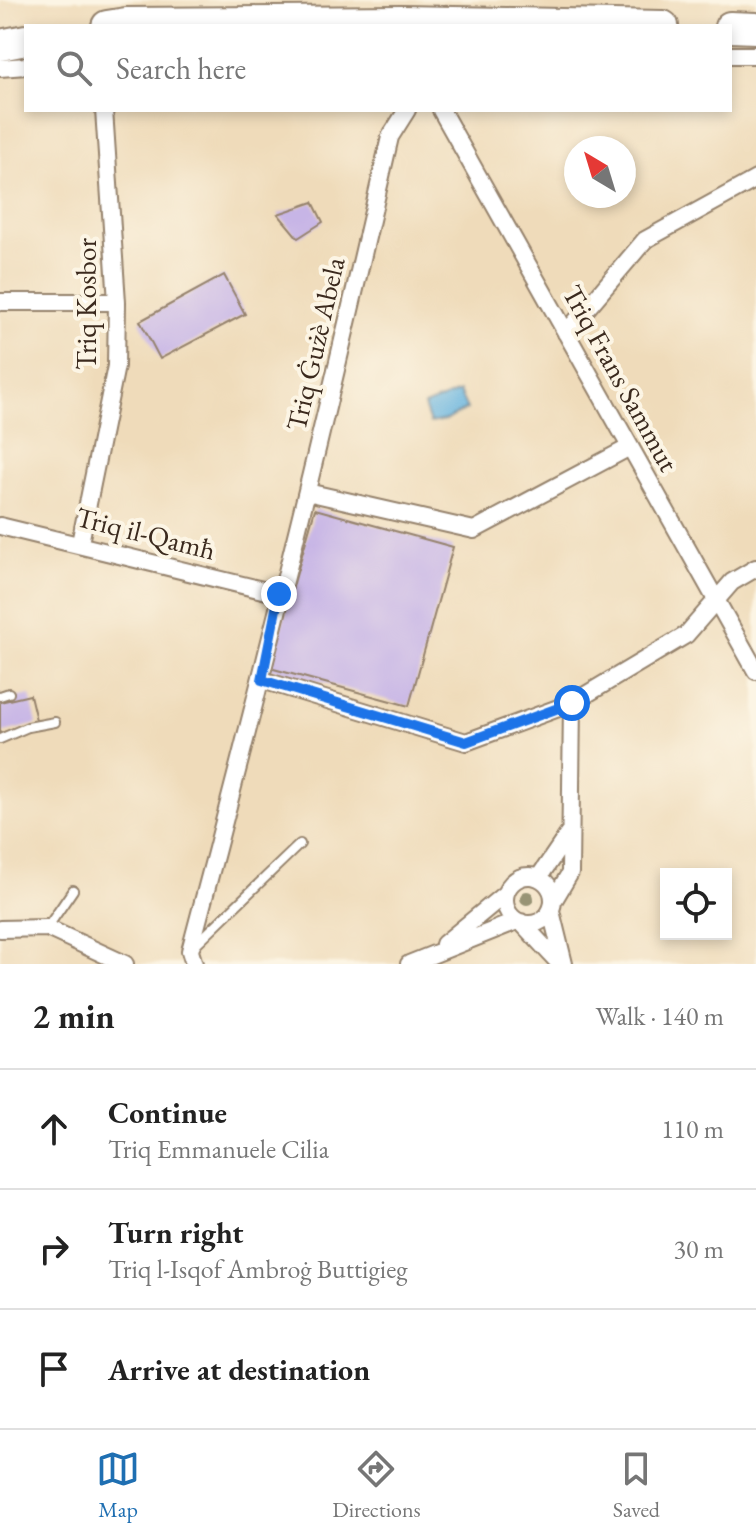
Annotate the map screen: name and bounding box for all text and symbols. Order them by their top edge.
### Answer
search box [24,24,732,112]
icon: search [52,46,96,90]
text: Search here [116,49,246,88]
north arrow [564,136,636,208]
street label: Triq Kosbor [68,237,104,370]
street label: Triq Ġużè Abela [278,253,353,434]
street label: Triq Frans Sammut [555,278,687,478]
street label: Triq il-Qamħ [73,498,219,568]
route end [261,576,297,612]
route start [554,685,590,721]
map controls [660,868,732,940]
button: locate [660,868,732,940]
text: 2 min [32,994,115,1038]
text: Walk · 140 m [596,999,724,1033]
text: Continue [108,1093,227,1132]
icon: ahead [32,1107,76,1151]
text: 110 m [661,1112,724,1146]
text: Triq Emmanuele Cilia [108,1132,329,1166]
text: Turn right [108,1213,244,1252]
icon: right [32,1227,76,1271]
text: 30 m [674,1232,724,1266]
text: Triq l-Isqof Ambroġ Buttigieg [108,1252,408,1286]
icon: arrive [32,1347,76,1391]
text: Arrive at destination [108,1350,370,1389]
tab: Map [96,1447,140,1524]
tab: Directions [332,1447,421,1524]
tab: Saved [613,1447,660,1524]

